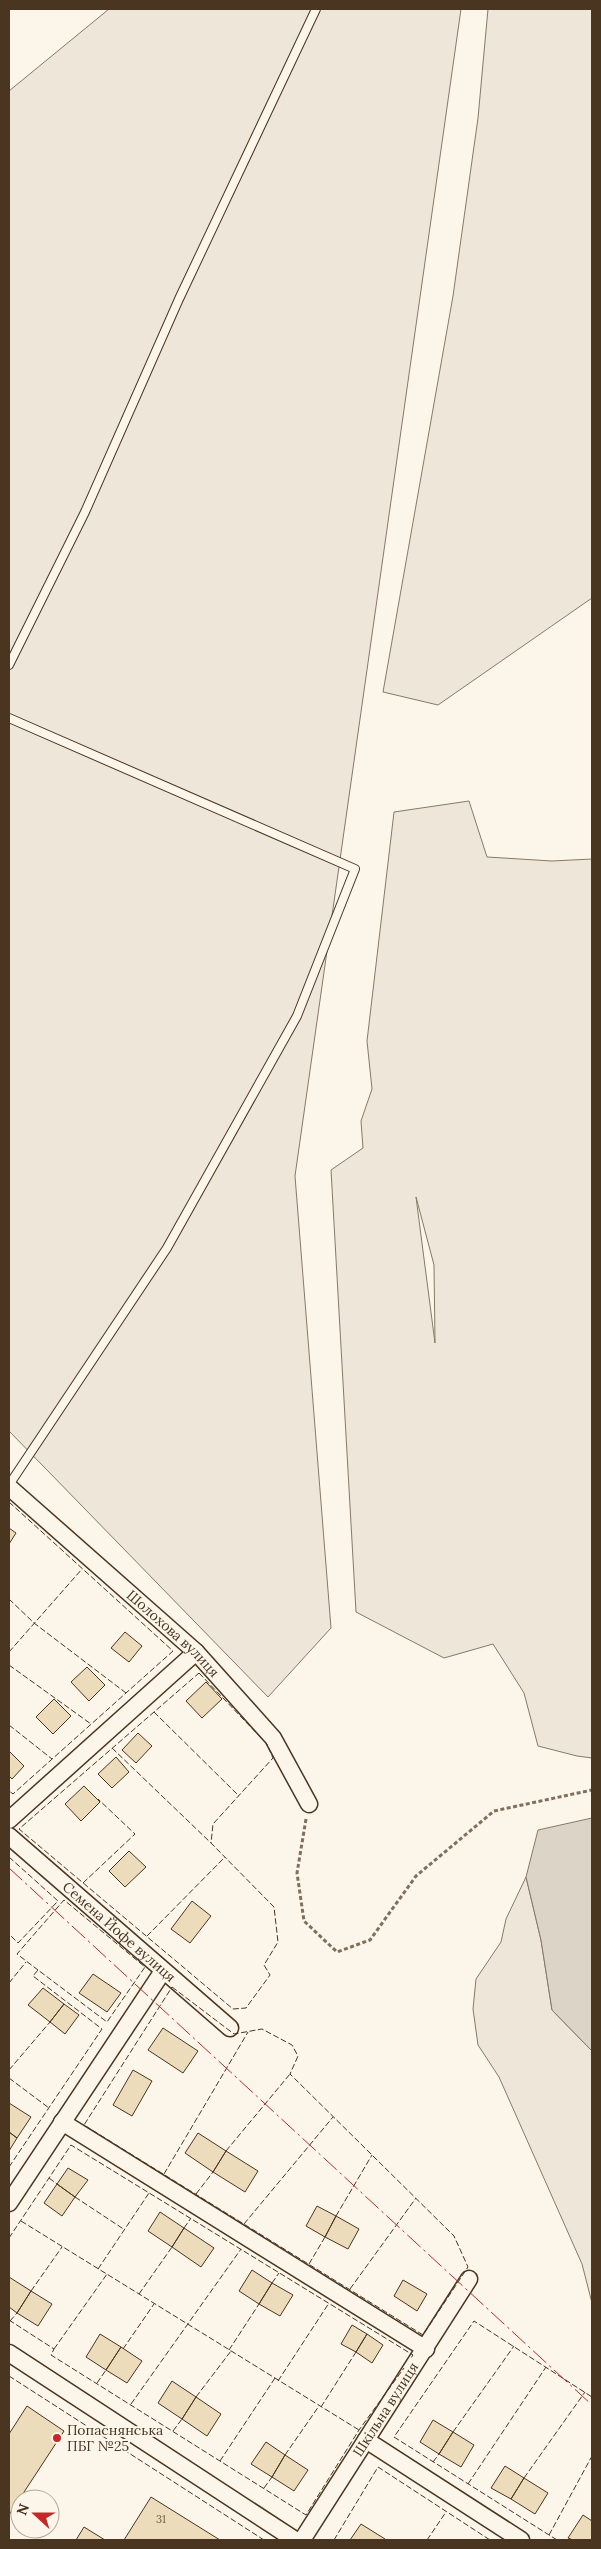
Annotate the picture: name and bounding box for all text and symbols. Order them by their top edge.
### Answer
street label: Шолохова вулиця [123,1586,223,1681]
street label: Семена Йофе вулиця [59,1878,180,1986]
street label: Шкільна вулиця [349,2359,422,2460]
place label: Попаснянська ПБГ №25 [67,2421,163,2455]
marker: Попаснянська ПБГ №25 [51,2432,63,2444]
north arrow [10,2489,60,2539]
text: N [13,2501,33,2518]
house number: 31 [156,2512,166,2526]

